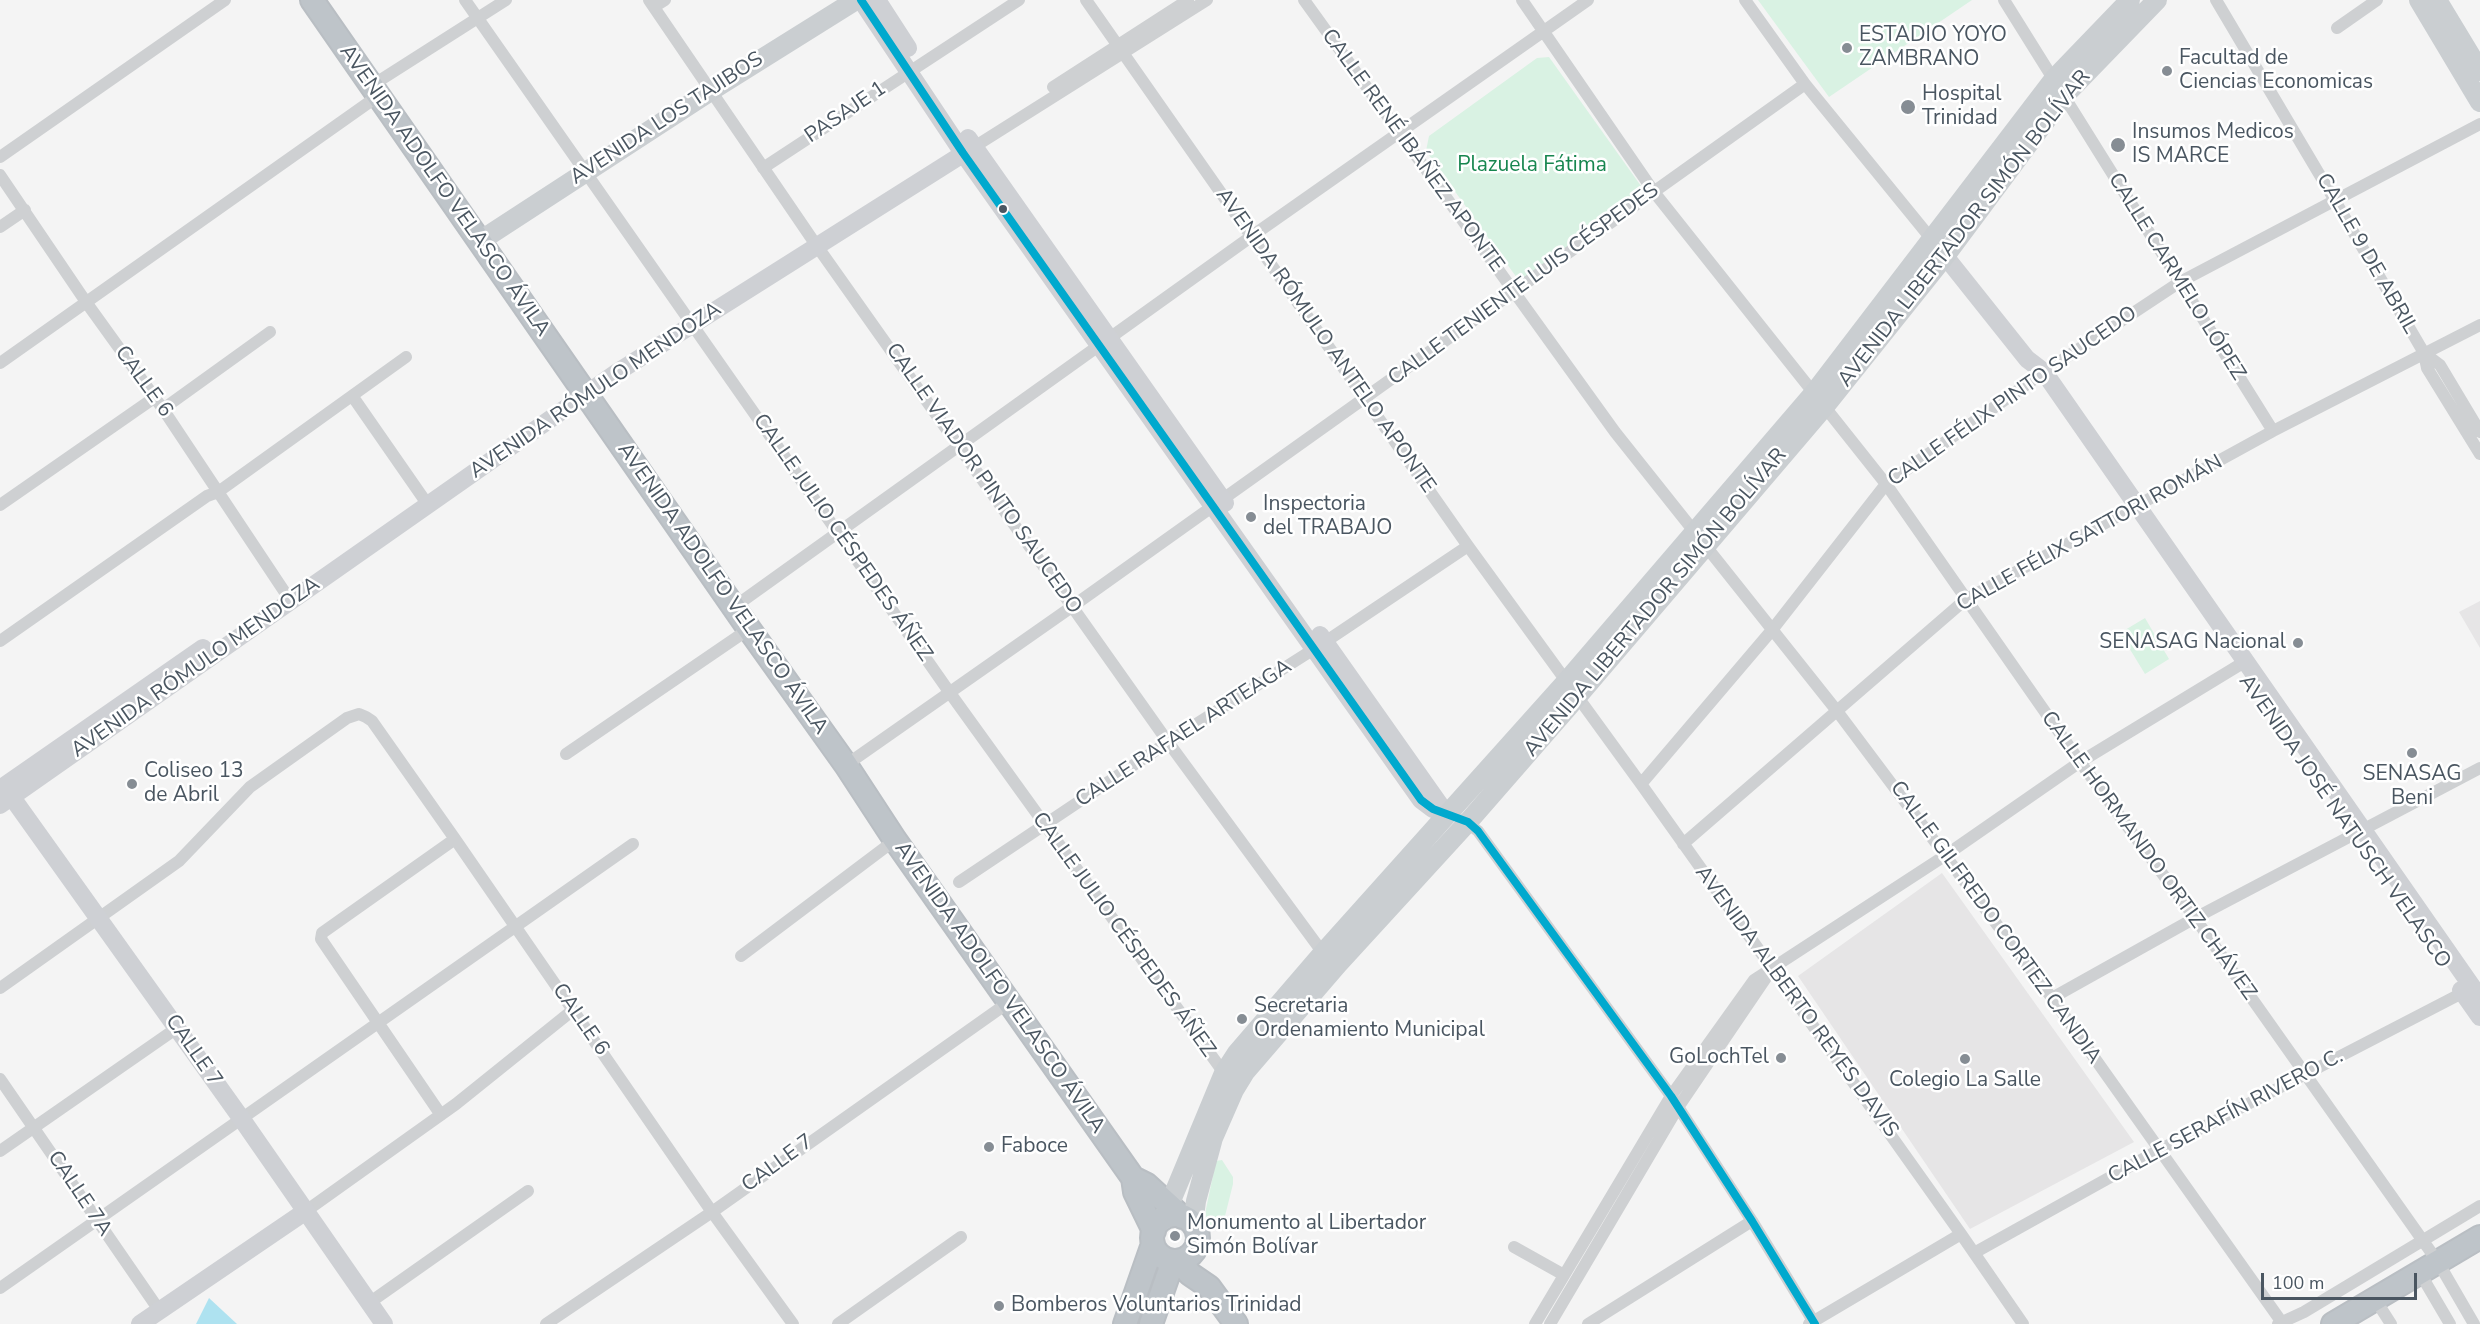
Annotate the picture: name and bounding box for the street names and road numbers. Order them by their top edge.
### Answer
street label: CALLE RENÉ IBÁÑEZ APONTE [1315,25,1509,277]
street label: AVENIDA ADOLFO VELASCO ÁVILA [333,40,555,342]
street label: AVENIDA LOS TAJIBOS [566,47,768,191]
street label: AVENIDA LIBERTADOR SIMÓN BOLÍVAR [1833,66,2097,392]
street label: PASAJE 1 [801,77,891,149]
street label: CALLE CARMELO LÓPEZ [2102,169,2250,385]
street label: CALLE 9 DE ABRIL [2310,169,2422,339]
street label: CALLE TENIENTE LUIS CÉSPEDES [1384,178,1664,392]
street label: AVENIDA RÓMULO ANTELO APONTE [1210,184,1440,498]
street label: AVENIDA RÓMULO MENDOZA [465,297,727,485]
street label: CALLE FÉLIX PINTO SAUCEDO [1884,301,2142,493]
street label: CALLE VIADOR PINTO SAUCEDO [880,339,1086,619]
street label: CALLE 6 [109,341,177,423]
street label: CALLE JULIO CÉSPEDES ÁÑEZ [747,410,937,666]
street label: AVENIDA ADOLFO VELASCO ÁVILA [611,438,833,740]
street label: AVENIDA LIBERTADOR SIMÓN BOLÍVAR [1519,444,1793,762]
street label: CALLE FÉLIX SATTORI ROMÁN [1953,450,2227,618]
street label: AVENIDA RÓMULO MENDOZA [67,572,325,764]
street label: CALLE RAFAEL ARTEAGA [1071,655,1297,813]
street label: AVENIDA JOSÉ NATUSCH VELASCO [2233,670,2455,974]
street label: CALLE HORMANDO ORTIZ CHÁVEZ [2035,707,2261,1005]
street label: CALLE GILFREDO CORTEZ CANDIA [1884,777,2106,1069]
street label: CALLE JULIO CÉSPEDES ÁÑEZ [1026,808,1220,1062]
street label: AVENIDA ADOLFO VELASCO ÁVILA [888,837,1110,1139]
street label: AVENIDA ALBERTO REYES DAVIS [1689,861,1903,1143]
street label: CALLE 6 [546,979,614,1061]
street label: CALLE 7 [159,1010,227,1092]
street label: CALLE SERAFÍN RIVERO C. [2104,1044,2348,1190]
street label: CALLE 7 [737,1130,819,1198]
street label: CALLE 7A [41,1147,117,1241]

